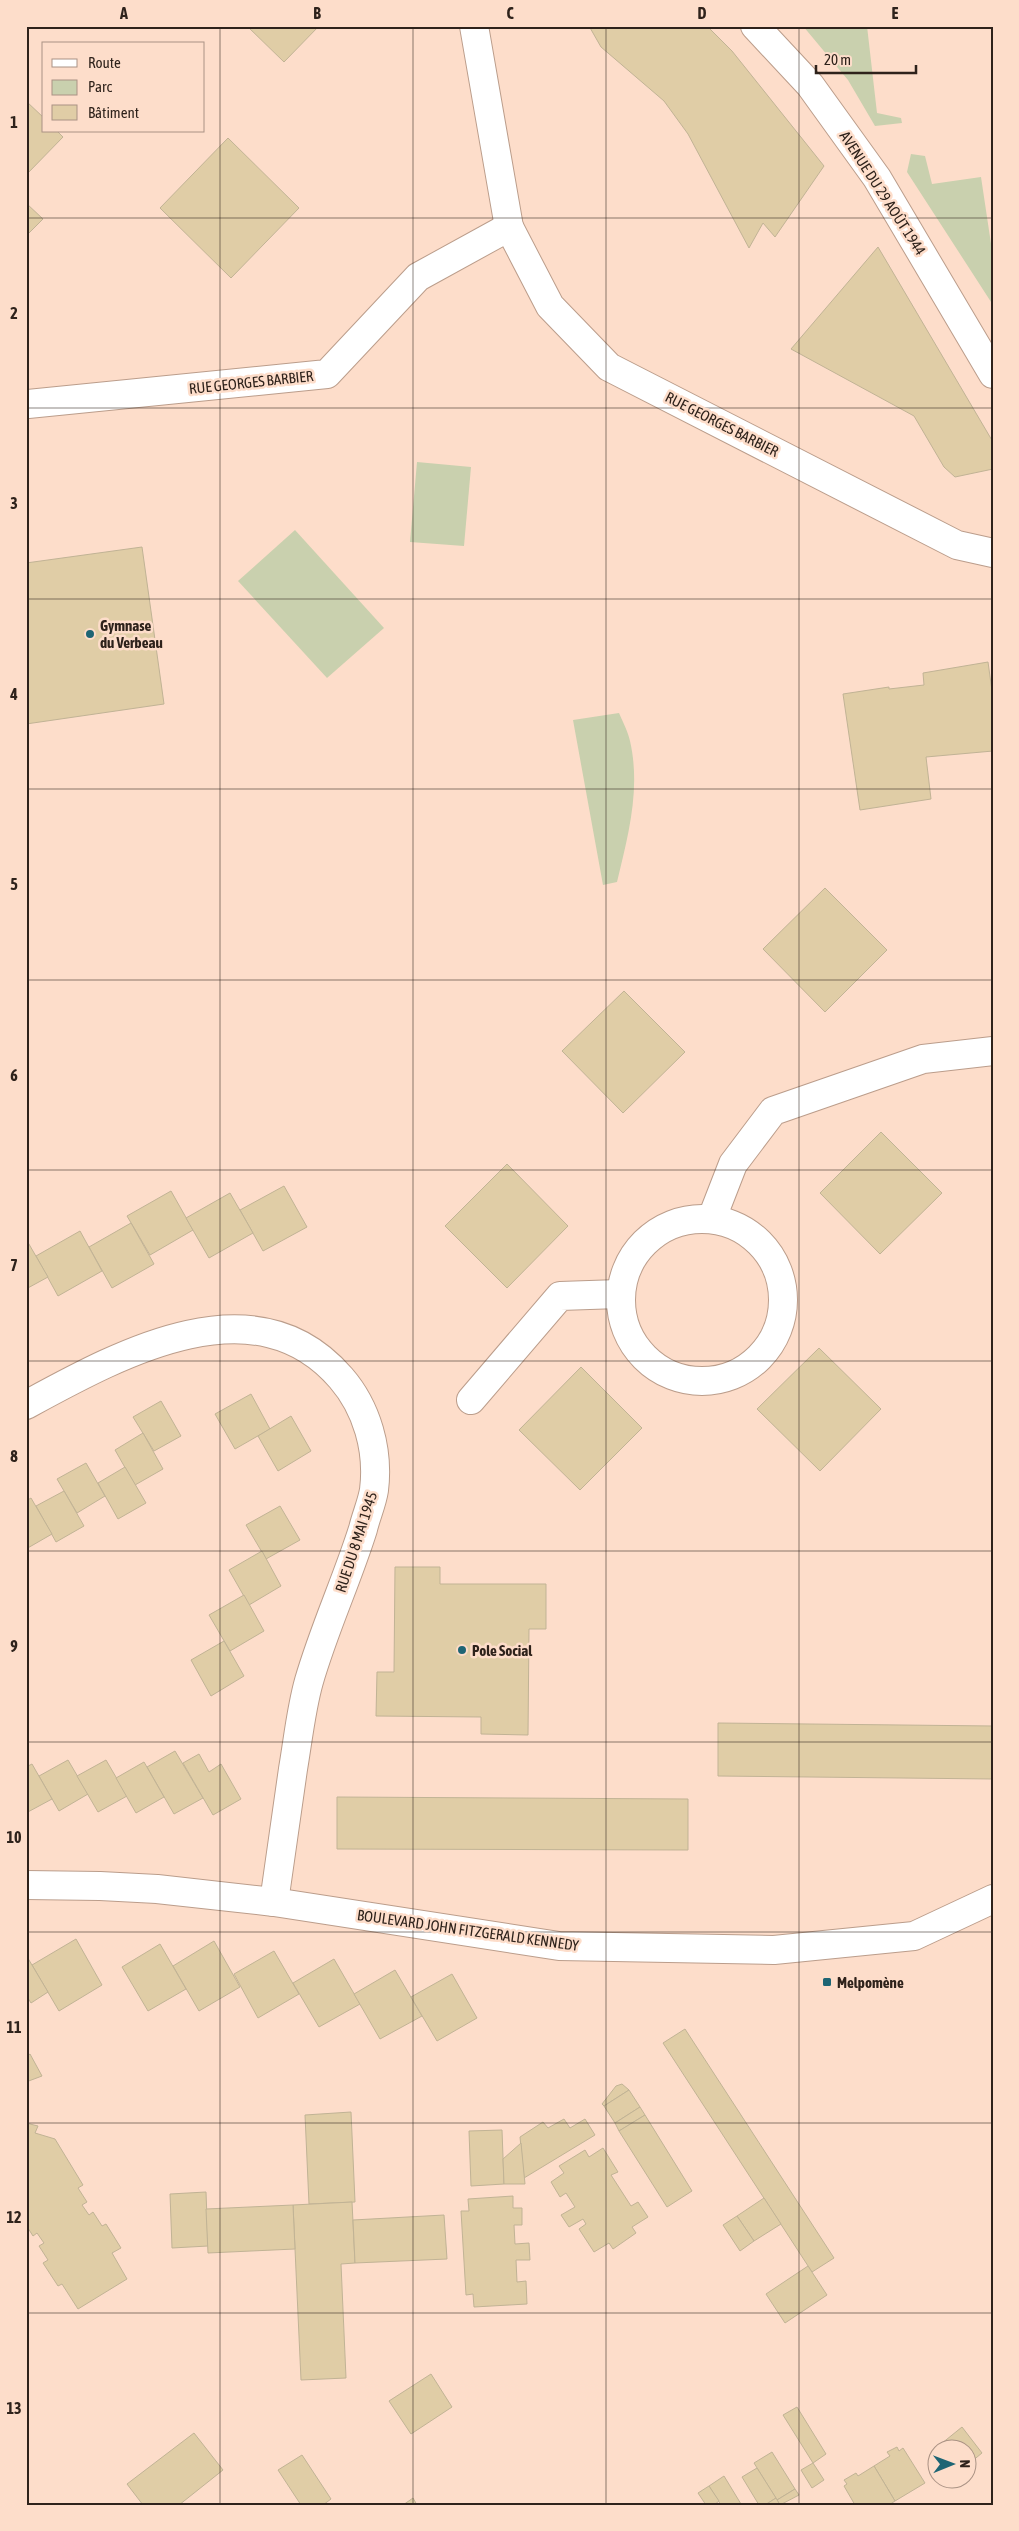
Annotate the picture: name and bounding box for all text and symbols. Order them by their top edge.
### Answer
text: A [119,4,128,22]
text: B [313,4,321,22]
text: C [506,4,514,22]
text: D [698,4,707,22]
text: E [892,4,899,22]
legend [42,42,205,132]
scale bar [816,42,916,74]
text: 20 m [824,51,851,68]
text: Route [88,54,121,71]
text: Parc [88,78,112,95]
text: Bâtiment [88,104,139,121]
text: 1 [10,113,18,131]
street label: AVENUE DU 29 AOÛT 1944 [837,128,929,258]
text: 2 [10,304,18,322]
street label: RUE GEORGES BARBIER [188,367,314,397]
street label: RUE GEORGES BARBIER [663,388,782,460]
text: 3 [10,494,18,512]
place label: Gymnase du Verbeau [100,617,163,651]
marker: Gymnase du Verbeau [84,628,96,640]
text: 4 [9,685,18,703]
text: 5 [10,875,18,893]
text: 6 [10,1066,18,1084]
text: 7 [10,1256,18,1274]
text: 8 [10,1447,18,1465]
street label: RUE DU 8 MAI 1945 [332,1490,380,1594]
text: 9 [10,1637,18,1655]
place label: Pole Social [472,1642,533,1659]
marker: Pole Social [456,1644,468,1656]
text: 10 [6,1828,22,1846]
street label: BOULEVARD JOHN FITZGERALD KENNEDY [356,1906,580,1954]
place label: Melpomène [837,1974,904,1991]
marker: Melpomène [821,1976,833,1988]
text: 11 [6,2018,22,2036]
text: 12 [6,2208,22,2226]
text: 13 [6,2399,22,2417]
north arrow [926,2438,976,2488]
text: N [957,2460,973,2468]

